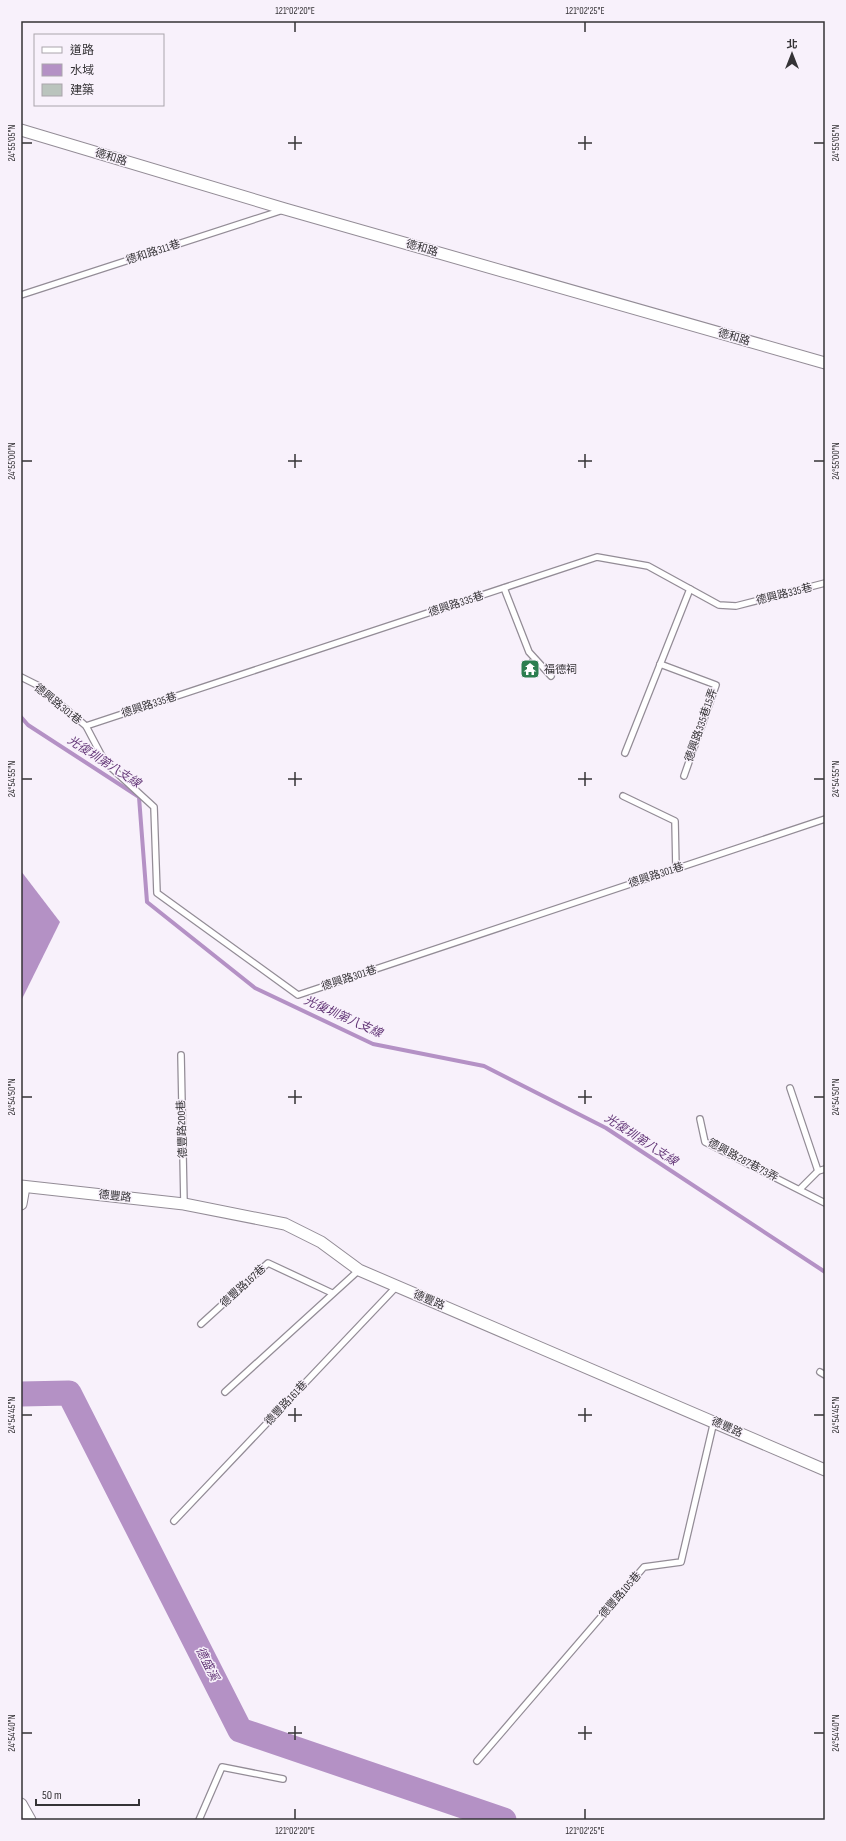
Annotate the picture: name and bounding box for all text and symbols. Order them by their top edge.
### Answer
text: 121°02'20"E [275,5,315,17]
text: 121°02'25"E [565,5,605,17]
legend [34,34,164,106]
north arrow [772,34,812,74]
text: 北 [787,38,798,51]
text: 道路 [70,43,94,58]
text: 水域 [70,63,94,78]
text: 建築 [70,83,94,98]
text: 24°55'05"N [6,125,18,161]
text: 24°55'05"N [830,125,842,161]
street label: 德和路 [93,146,129,168]
street label: 德和路311巷 [124,237,182,267]
street label: 德和路 [404,237,440,259]
street label: 德和路 [716,326,752,348]
text: 24°55'00"N [6,442,18,480]
text: 24°55'00"N [830,442,842,480]
street label: 德興路335巷 [754,581,814,607]
street label: 德興路335巷 [427,589,485,619]
temple icon: 福德祠 [519,658,541,680]
place label: 福德祠 [544,663,577,676]
street label: 德興路301巷 [32,681,84,727]
street label: 德興路335巷15弄 [682,687,720,763]
street label: 德興路335巷 [120,690,178,720]
water label: 光復圳第八支線 [65,733,145,792]
text: 24°54'55"N [6,761,18,797]
text: 24°54'55"N [830,761,842,797]
street label: 德興路301巷 [627,860,685,890]
street label: 德興路301巷 [320,963,378,993]
water label: 光復圳第八支線 [302,993,386,1042]
text: 24°54'50"N [6,1078,18,1116]
text: 24°54'50"N [830,1078,842,1116]
street label: 德豐路200巷 [174,1100,190,1158]
water label: 光復圳第八支線 [602,1111,682,1170]
street label: 德興路287巷73弄 [706,1136,780,1184]
street label: 德豐路 [98,1188,132,1204]
street label: 德豐路167巷 [217,1262,269,1310]
street label: 德豐路 [411,1288,447,1312]
street label: 德豐路161巷 [262,1378,310,1428]
text: 24°54'45"N [6,1397,18,1433]
text: 24°54'45"N [830,1397,842,1433]
street label: 德豐路 [709,1414,745,1440]
street label: 德豐路105巷 [596,1569,644,1621]
water label: 德盛溪 [192,1645,223,1685]
text: 24°54'40"N [6,1714,18,1752]
text: 24°54'40"N [830,1714,842,1752]
scale bar [36,1781,139,1807]
text: 50 m [42,1788,62,1803]
text: 121°02'20"E [275,1825,315,1837]
text: 121°02'25"E [565,1825,605,1837]

